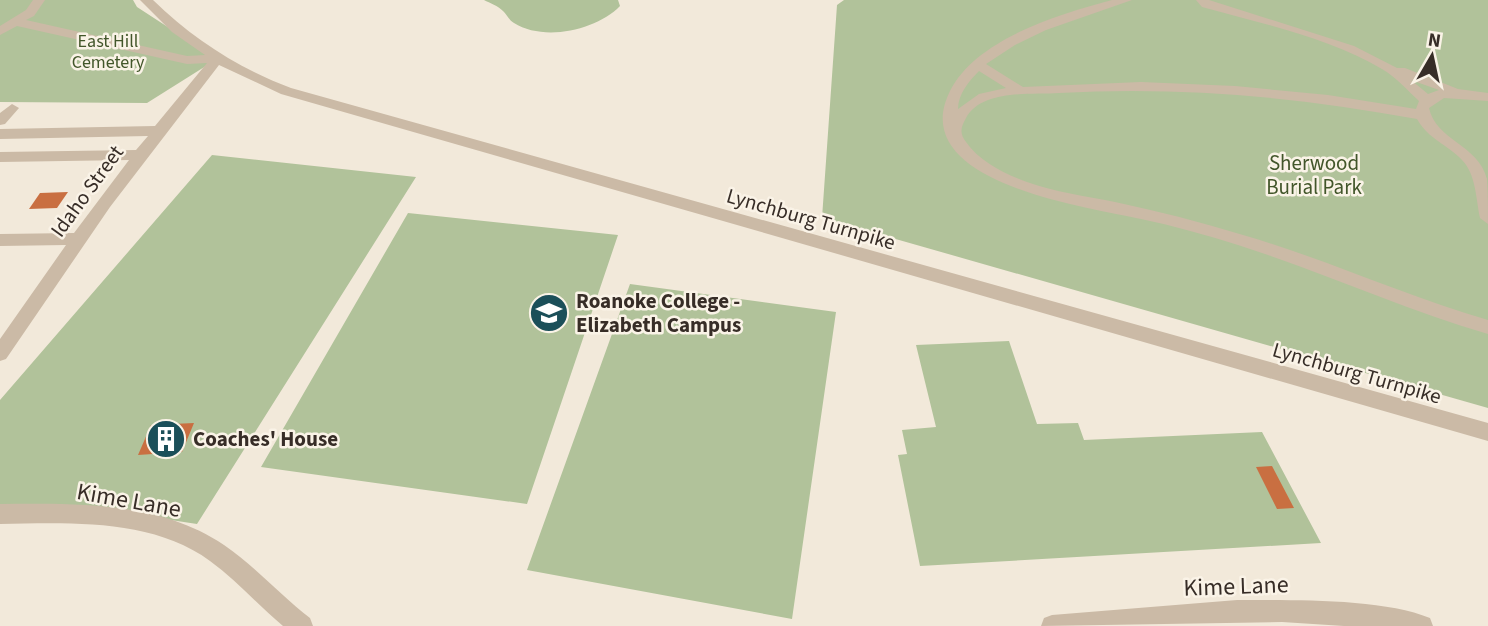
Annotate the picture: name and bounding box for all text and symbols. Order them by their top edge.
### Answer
north arrow [1397,21,1467,91]
text: N [1426,26,1443,55]
park label: East Hill Cemetery [72,29,145,75]
street label: Idaho Street [43,139,131,243]
park label: Sherwood Burial Park [1266,148,1362,202]
street label: Lynchburg Turnpike [723,181,899,257]
place label: Roanoke College - Elizabeth Campus [576,286,741,340]
school or university icon: Roanoke College - Elizabeth Campus [528,292,570,334]
street label: Lynchburg Turnpike [1269,335,1445,411]
building icon: Coaches' House [145,418,187,460]
place label: Coaches' House [193,424,338,454]
street label: Kime Lane [74,474,184,527]
street label: Kime Lane [1183,567,1289,606]

